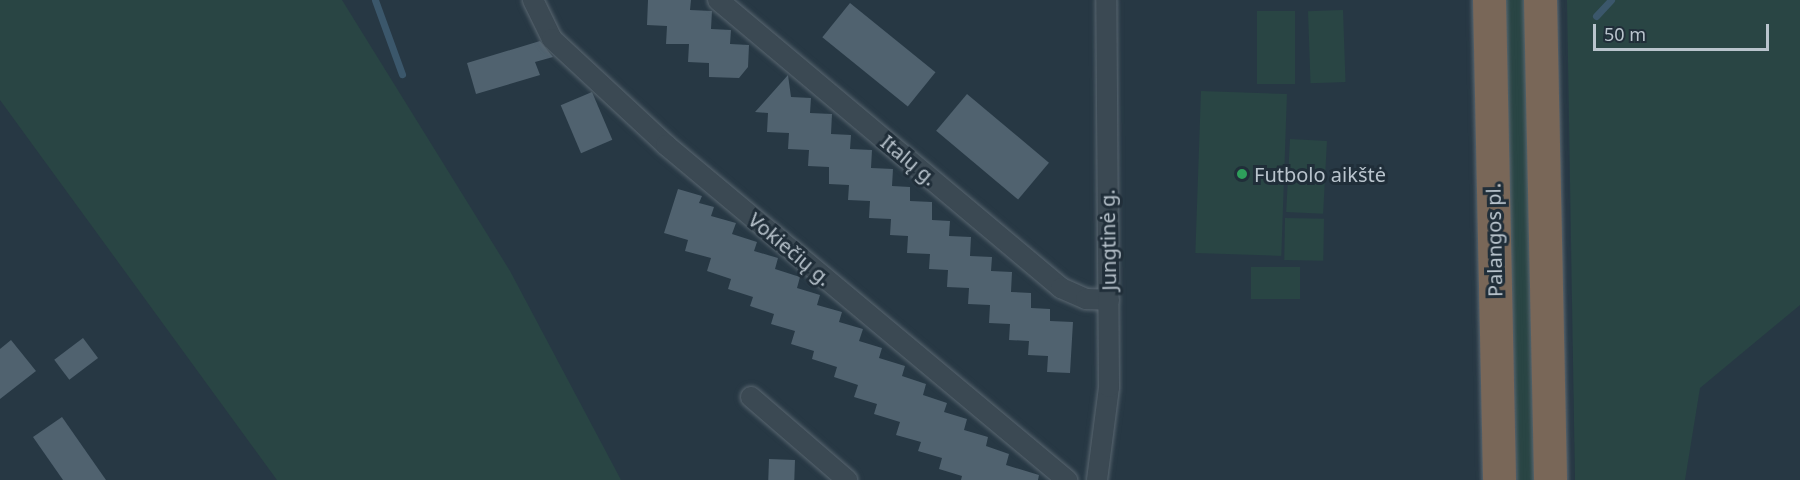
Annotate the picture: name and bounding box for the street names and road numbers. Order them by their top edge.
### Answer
street label: Italų g. [876,130,942,190]
street label: Palangos pl. [1481,183,1507,297]
street label: Jungtinė g. [1095,189,1121,291]
street label: Vokiečių g. [744,207,836,291]

